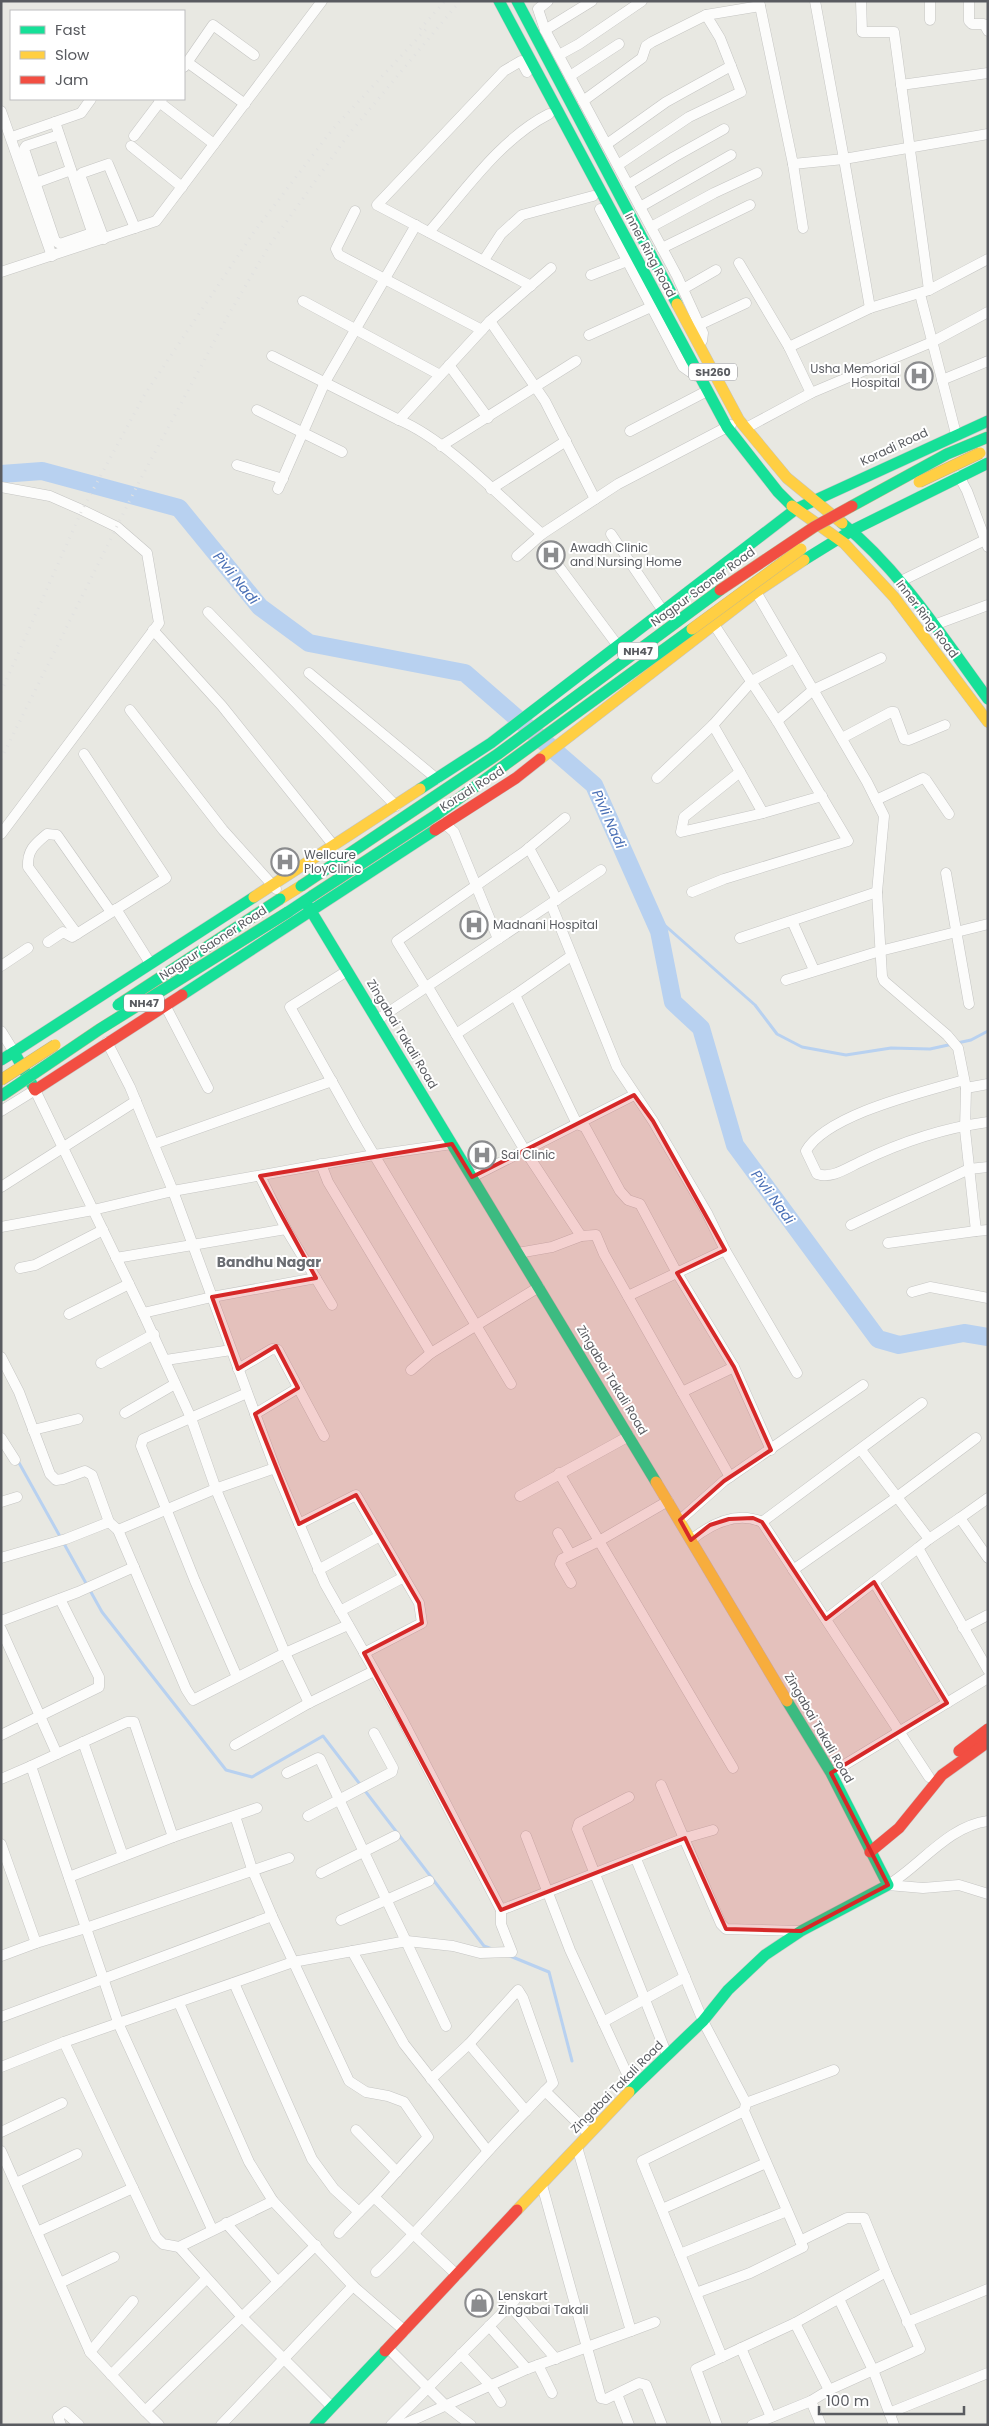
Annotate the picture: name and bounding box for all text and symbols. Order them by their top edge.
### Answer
legend [10,10,185,100]
text: Fast [55,19,86,40]
text: Slow [55,44,90,65]
text: Jam [55,69,89,90]
street label: Inner Ring Road [621,209,680,300]
place label: Usha Memorial Hospital [810,360,900,391]
hospital icon: Usha Memorial Hospital [904,361,934,391]
road number: SH260 [689,364,737,381]
street label: Koradi Road [857,423,930,470]
place label: Awadh Clinic and Nursing Home [570,539,682,570]
hospital icon: Awadh Clinic and Nursing Home [536,540,566,570]
street label: Nagpur Saoner Road [647,543,758,630]
water label: Pivli Nadi [209,547,264,609]
street label: Inner Ring Road [892,576,962,661]
road number: NH47 [618,642,658,659]
street label: Koradi Road [436,762,507,815]
water label: Pivli Nadi [587,786,631,852]
place label: Wellcure PloyClinic [304,846,361,877]
hospital icon: Wellcure PloyClinic [270,847,300,877]
street label: Nagpur Saoner Road [156,901,270,984]
hospital icon: Madnani Hospital [459,910,489,940]
place label: Madnani Hospital [493,916,598,933]
street label: Zingabai Takali Road [363,976,442,1092]
road number: NH47 [124,994,164,1011]
hospital icon: Sai Clinic [467,1140,497,1170]
place label: Sai Clinic [501,1146,555,1163]
water label: Pivli Nadi [746,1166,800,1229]
district label: Bandhu Nagar [217,1252,321,1272]
street label: Zingabai Takali Road [573,1322,652,1438]
street label: Zingabai Takali Road [781,1669,858,1786]
street label: Zingabai Takali Road [566,2036,667,2137]
place label: Lenskart Zingabai Takali [498,2287,589,2318]
shop icon: Lenskart Zingabai Takali [464,2288,494,2318]
scale bar [819,2384,964,2416]
text: 100 m [826,2390,869,2411]

